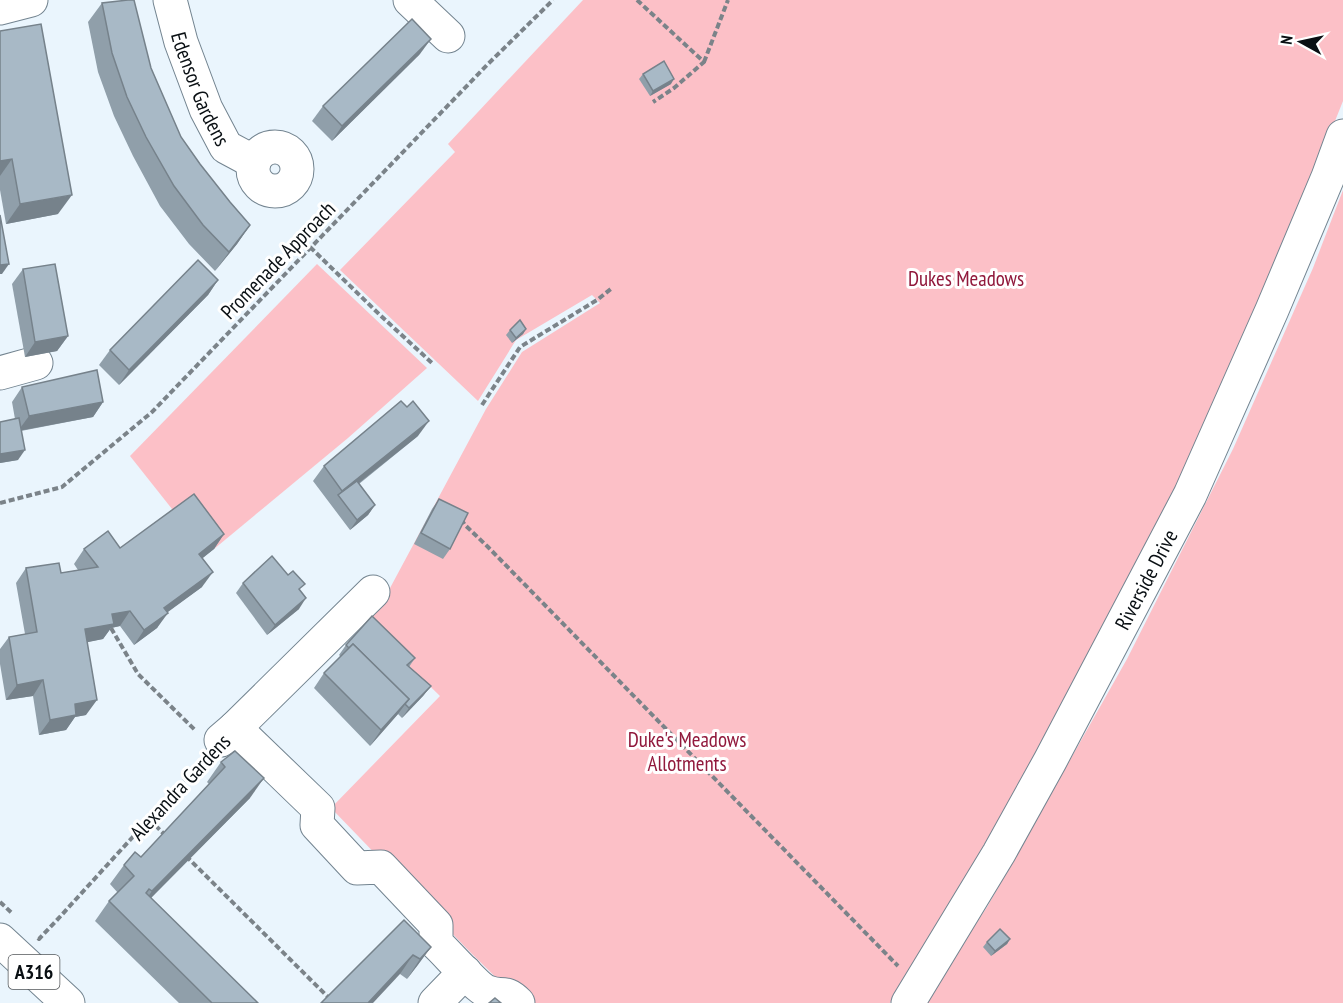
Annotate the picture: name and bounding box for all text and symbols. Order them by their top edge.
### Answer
north arrow [1271,12,1331,72]
street label: Edensor Gardens [165,29,236,150]
text: N [1276,34,1297,46]
street label: Promenade Approach [215,195,341,325]
park label: Dukes Meadows [908,265,1024,292]
street label: Riverside Drive [1108,525,1183,634]
park label: Duke's Meadows Allotments [628,726,746,777]
street label: Alexandra Gardens [124,728,236,846]
road number: A316 [9,955,60,989]

